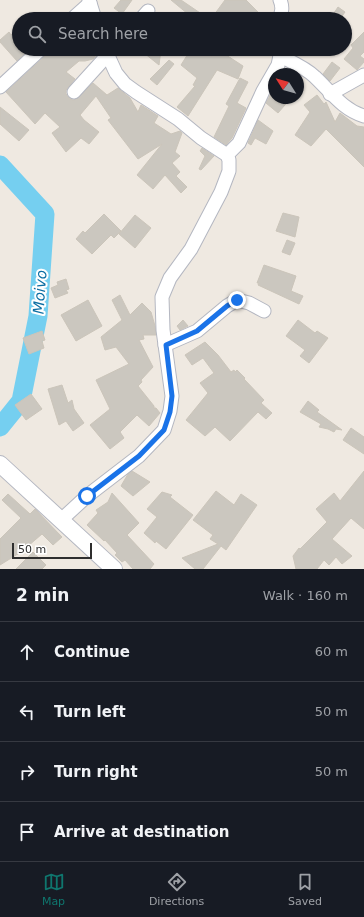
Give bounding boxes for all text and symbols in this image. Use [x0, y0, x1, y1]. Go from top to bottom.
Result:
search box [12, 12, 352, 56]
icon: search [26, 23, 48, 45]
text: Search here [58, 25, 148, 43]
north arrow [268, 68, 304, 104]
water label: Moivo [29, 269, 51, 315]
route end [228, 291, 246, 309]
route start [78, 487, 96, 505]
scale bar [12, 541, 92, 560]
text: 50 m [18, 543, 46, 556]
text: 2 min [16, 585, 69, 605]
text: Walk · 160 m [263, 588, 348, 603]
icon: ahead [16, 641, 38, 663]
text: Continue [54, 643, 130, 661]
text: 60 m [315, 644, 348, 659]
icon: left [16, 701, 38, 723]
text: Turn left [54, 703, 126, 721]
text: 50 m [315, 704, 348, 719]
icon: right [16, 761, 38, 783]
text: Turn right [54, 763, 138, 781]
text: 50 m [315, 764, 348, 779]
icon: arrive [16, 821, 38, 843]
text: Arrive at destination [54, 823, 229, 841]
tab: Map [42, 871, 65, 908]
tab: Directions [149, 871, 204, 908]
tab: Saved [288, 871, 322, 908]

